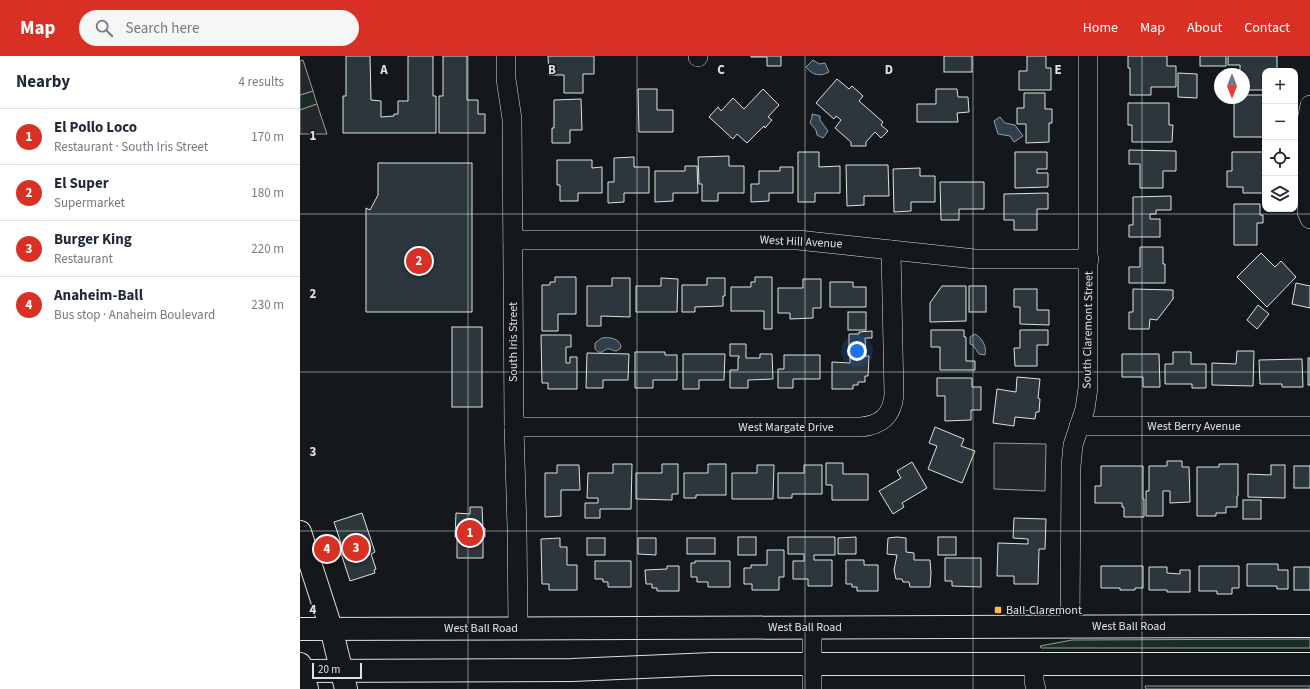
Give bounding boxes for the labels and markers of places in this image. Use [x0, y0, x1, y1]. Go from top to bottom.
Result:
pin: 2 [406, 246, 432, 276]
pin: 1 [457, 518, 483, 548]
pin: 3 [343, 533, 369, 563]
pin: 4 [314, 534, 340, 564]
place label: Ball-Claremont [1006, 602, 1082, 619]
marker: Ball-Claremont [993, 605, 1003, 615]

